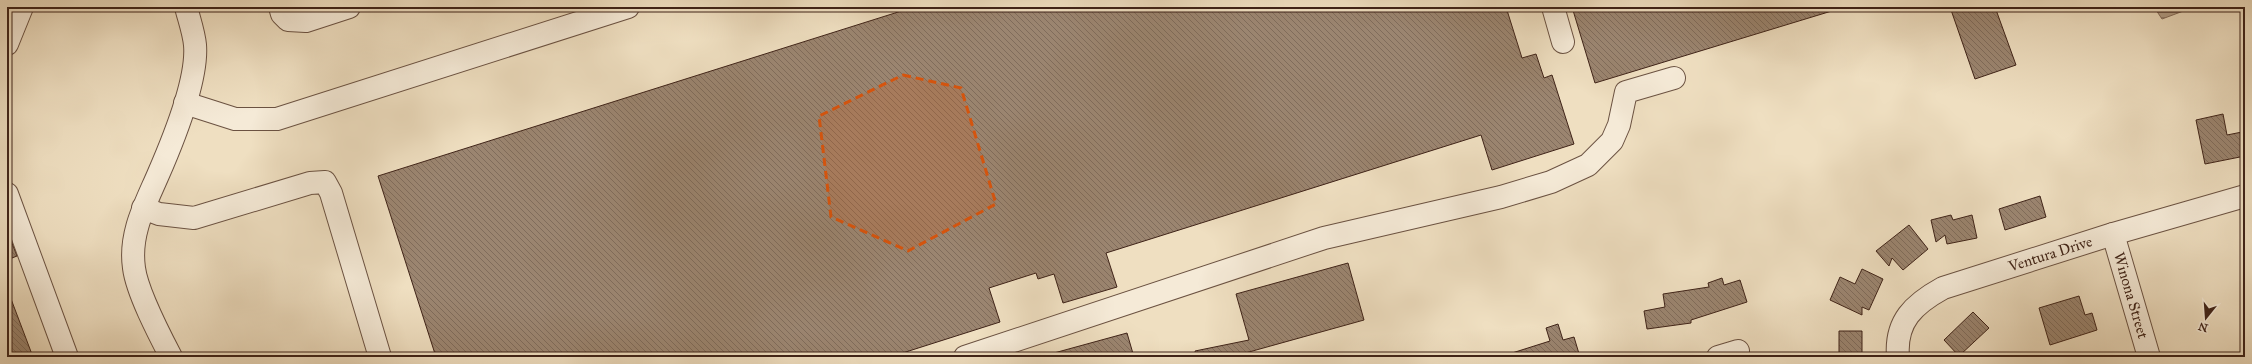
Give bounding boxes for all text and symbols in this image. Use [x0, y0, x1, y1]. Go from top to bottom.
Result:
street label: Ventura Drive [2005, 232, 2094, 276]
street label: Winona Street [2110, 250, 2152, 341]
north arrow [2186, 298, 2226, 338]
text: N [2196, 319, 2210, 335]

